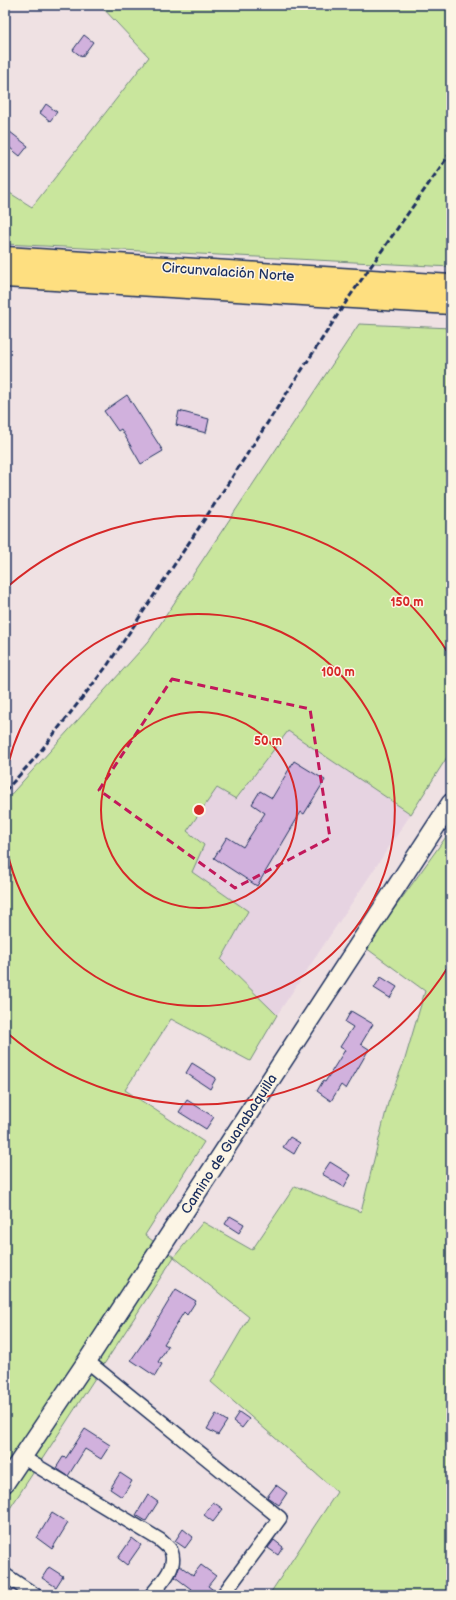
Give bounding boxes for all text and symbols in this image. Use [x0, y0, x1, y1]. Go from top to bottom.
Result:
street label: Circunvalación Norte [161, 259, 295, 285]
text: 150 m [391, 595, 423, 610]
text: 100 m [321, 665, 355, 680]
text: 50 m [254, 734, 282, 749]
centre of rings [192, 803, 206, 817]
street label: Camino de Guanabaquilla [177, 1071, 281, 1217]

